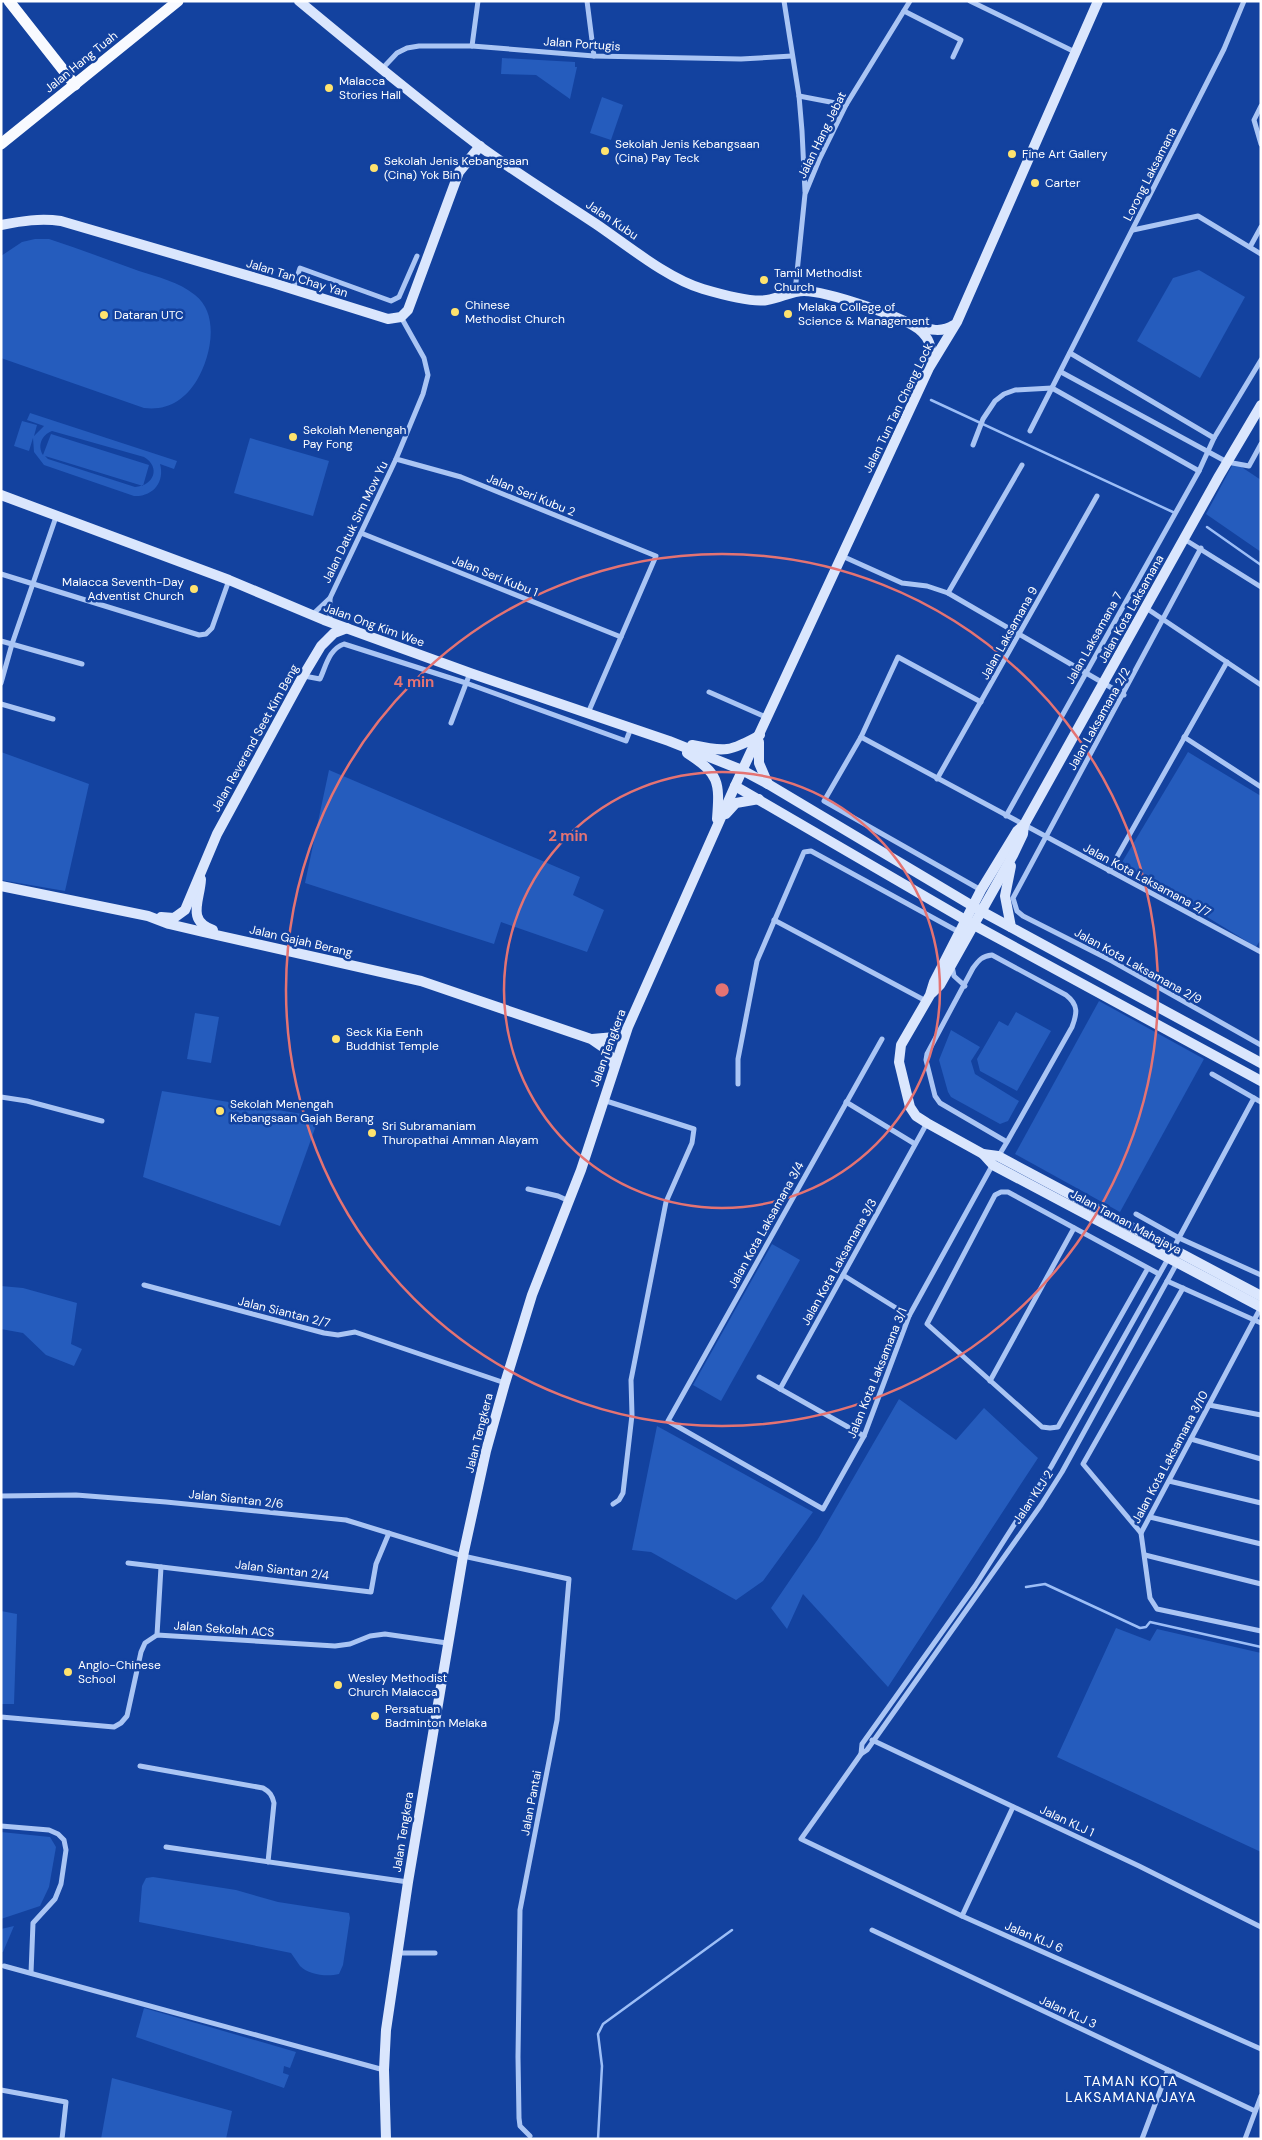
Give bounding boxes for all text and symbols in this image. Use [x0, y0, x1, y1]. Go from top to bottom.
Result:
street label: Jalan Hang Tuah [41, 27, 121, 96]
street label: Jalan Portugis [543, 33, 621, 55]
place label: Malacca Stories Hall [339, 73, 401, 103]
marker: Malacca Stories Hall [323, 82, 335, 94]
street label: Jalan Hang Jebat [794, 89, 850, 181]
street label: Lorong Laksamana [1119, 124, 1181, 224]
place label: Sekolah Jenis Kebangsaan (Cina) Pay Teck [615, 136, 760, 166]
marker: Sekolah Jenis Kebangsaan (Cina) Pay Teck [599, 145, 611, 157]
place label: Fine Art Gallery [1022, 146, 1108, 162]
marker: Fine Art Gallery [1006, 148, 1018, 160]
place label: Sekolah Jenis Kebangsaan (Cina) Yok Bin [384, 153, 529, 183]
marker: Sekolah Jenis Kebangsaan (Cina) Yok Bin [368, 162, 380, 174]
place label: Carter [1045, 175, 1081, 191]
marker: Carter [1029, 177, 1041, 189]
street label: Jalan Kubu [583, 197, 641, 243]
street label: Jalan Tan Chay Yan [244, 255, 350, 301]
place label: Tamil Methodist Church [774, 265, 862, 295]
marker: Tamil Methodist Church [758, 274, 770, 286]
place label: Chinese Methodist Church [465, 297, 565, 327]
place label: Melaka College of Science & Management [798, 299, 930, 329]
marker: Chinese Methodist Church [449, 306, 461, 318]
place label: Dataran UTC [114, 307, 184, 323]
marker: Melaka College of Science & Management [782, 308, 794, 320]
marker: Dataran UTC [98, 309, 110, 321]
street label: Jalan Tun Tan Cheng Lock [860, 340, 936, 476]
place label: Sekolah Menengah Pay Fong [303, 422, 407, 452]
marker: Sekolah Menengah Pay Fong [287, 431, 299, 443]
street label: Jalan Datuk Sim Mow Yu [318, 458, 392, 586]
street label: Jalan Seri Kubu 2 [484, 470, 578, 520]
street label: Jalan Seri Kubu 1 [450, 552, 540, 600]
street label: Jalan Kota Laksamana [1095, 552, 1167, 666]
place label: Malacca Seventh-Day Adventist Church [62, 574, 184, 604]
marker: Malacca Seventh-Day Adventist Church [188, 583, 200, 595]
street label: Jalan Laksamana 9 [977, 584, 1041, 682]
street label: Jalan Laksamana 7 [1062, 589, 1126, 687]
street label: Jalan Ong Kim Wee [321, 599, 427, 651]
street label: Jalan Reverend Seet Kim Beng [208, 661, 302, 815]
street label: Jalan Laksamana 2/2 [1064, 665, 1134, 773]
text: 4 min [394, 672, 434, 692]
text: 2 min [548, 826, 588, 846]
street label: Jalan Kota Laksamana 2/7 [1080, 839, 1214, 921]
street label: Jalan Gajah Berang [248, 921, 355, 961]
street label: Jalan Kota Laksamana 2/9 [1071, 924, 1205, 1008]
centre of rings [713, 981, 731, 999]
street label: Jalan Tengkera [587, 1007, 629, 1089]
place label: Seck Kia Eenh Buddhist Temple [346, 1024, 439, 1054]
marker: Seck Kia Eenh Buddhist Temple [330, 1033, 342, 1045]
place label: Sekolah Menengah Kebangsaan Gajah Berang [230, 1096, 374, 1126]
marker: Sekolah Menengah Kebangsaan Gajah Berang [214, 1105, 226, 1117]
place label: Sri Subramaniam Thuropathai Amman Alayam [382, 1118, 538, 1148]
marker: Sri Subramaniam Thuropathai Amman Alayam [366, 1127, 378, 1139]
street label: Jalan Kota Laksamana 3/4 [724, 1159, 808, 1291]
street label: Jalan Taman Mahajaya [1068, 1186, 1184, 1258]
street label: Jalan Kota Laksamana 3/3 [797, 1196, 881, 1328]
street label: Jalan Siantan 2/7 [236, 1293, 332, 1331]
street label: Jalan Kota Laksamana 3/1 [843, 1305, 911, 1441]
street label: Jalan Kota Laksamana 3/10 [1128, 1388, 1212, 1526]
street label: Jalan Tengkera [461, 1392, 497, 1474]
street label: Jalan KLJ 2 [1009, 1467, 1057, 1527]
street label: Jalan Siantan 2/6 [188, 1486, 284, 1512]
street label: Jalan Siantan 2/4 [234, 1556, 330, 1584]
street label: Jalan Sekolah ACS [173, 1618, 275, 1640]
place label: Anglo-Chinese School [78, 1657, 161, 1687]
marker: Anglo-Chinese School [62, 1666, 74, 1678]
place label: Wesley Methodist Church Malacca [348, 1670, 448, 1700]
marker: Wesley Methodist Church Malacca [332, 1679, 344, 1691]
place label: Persatuan Badminton Melaka [385, 1701, 487, 1731]
marker: Persatuan Badminton Melaka [369, 1710, 381, 1722]
street label: Jalan Pantai [517, 1769, 545, 1837]
street label: Jalan Tengkera [389, 1791, 417, 1873]
street label: Jalan KLJ 1 [1037, 1801, 1097, 1841]
street label: Jalan KLJ 6 [1002, 1918, 1066, 1956]
street label: Jalan KLJ 3 [1037, 1992, 1099, 2032]
district label: TAMAN KOTA LAKSAMANA JAYA [1065, 2072, 1197, 2106]

